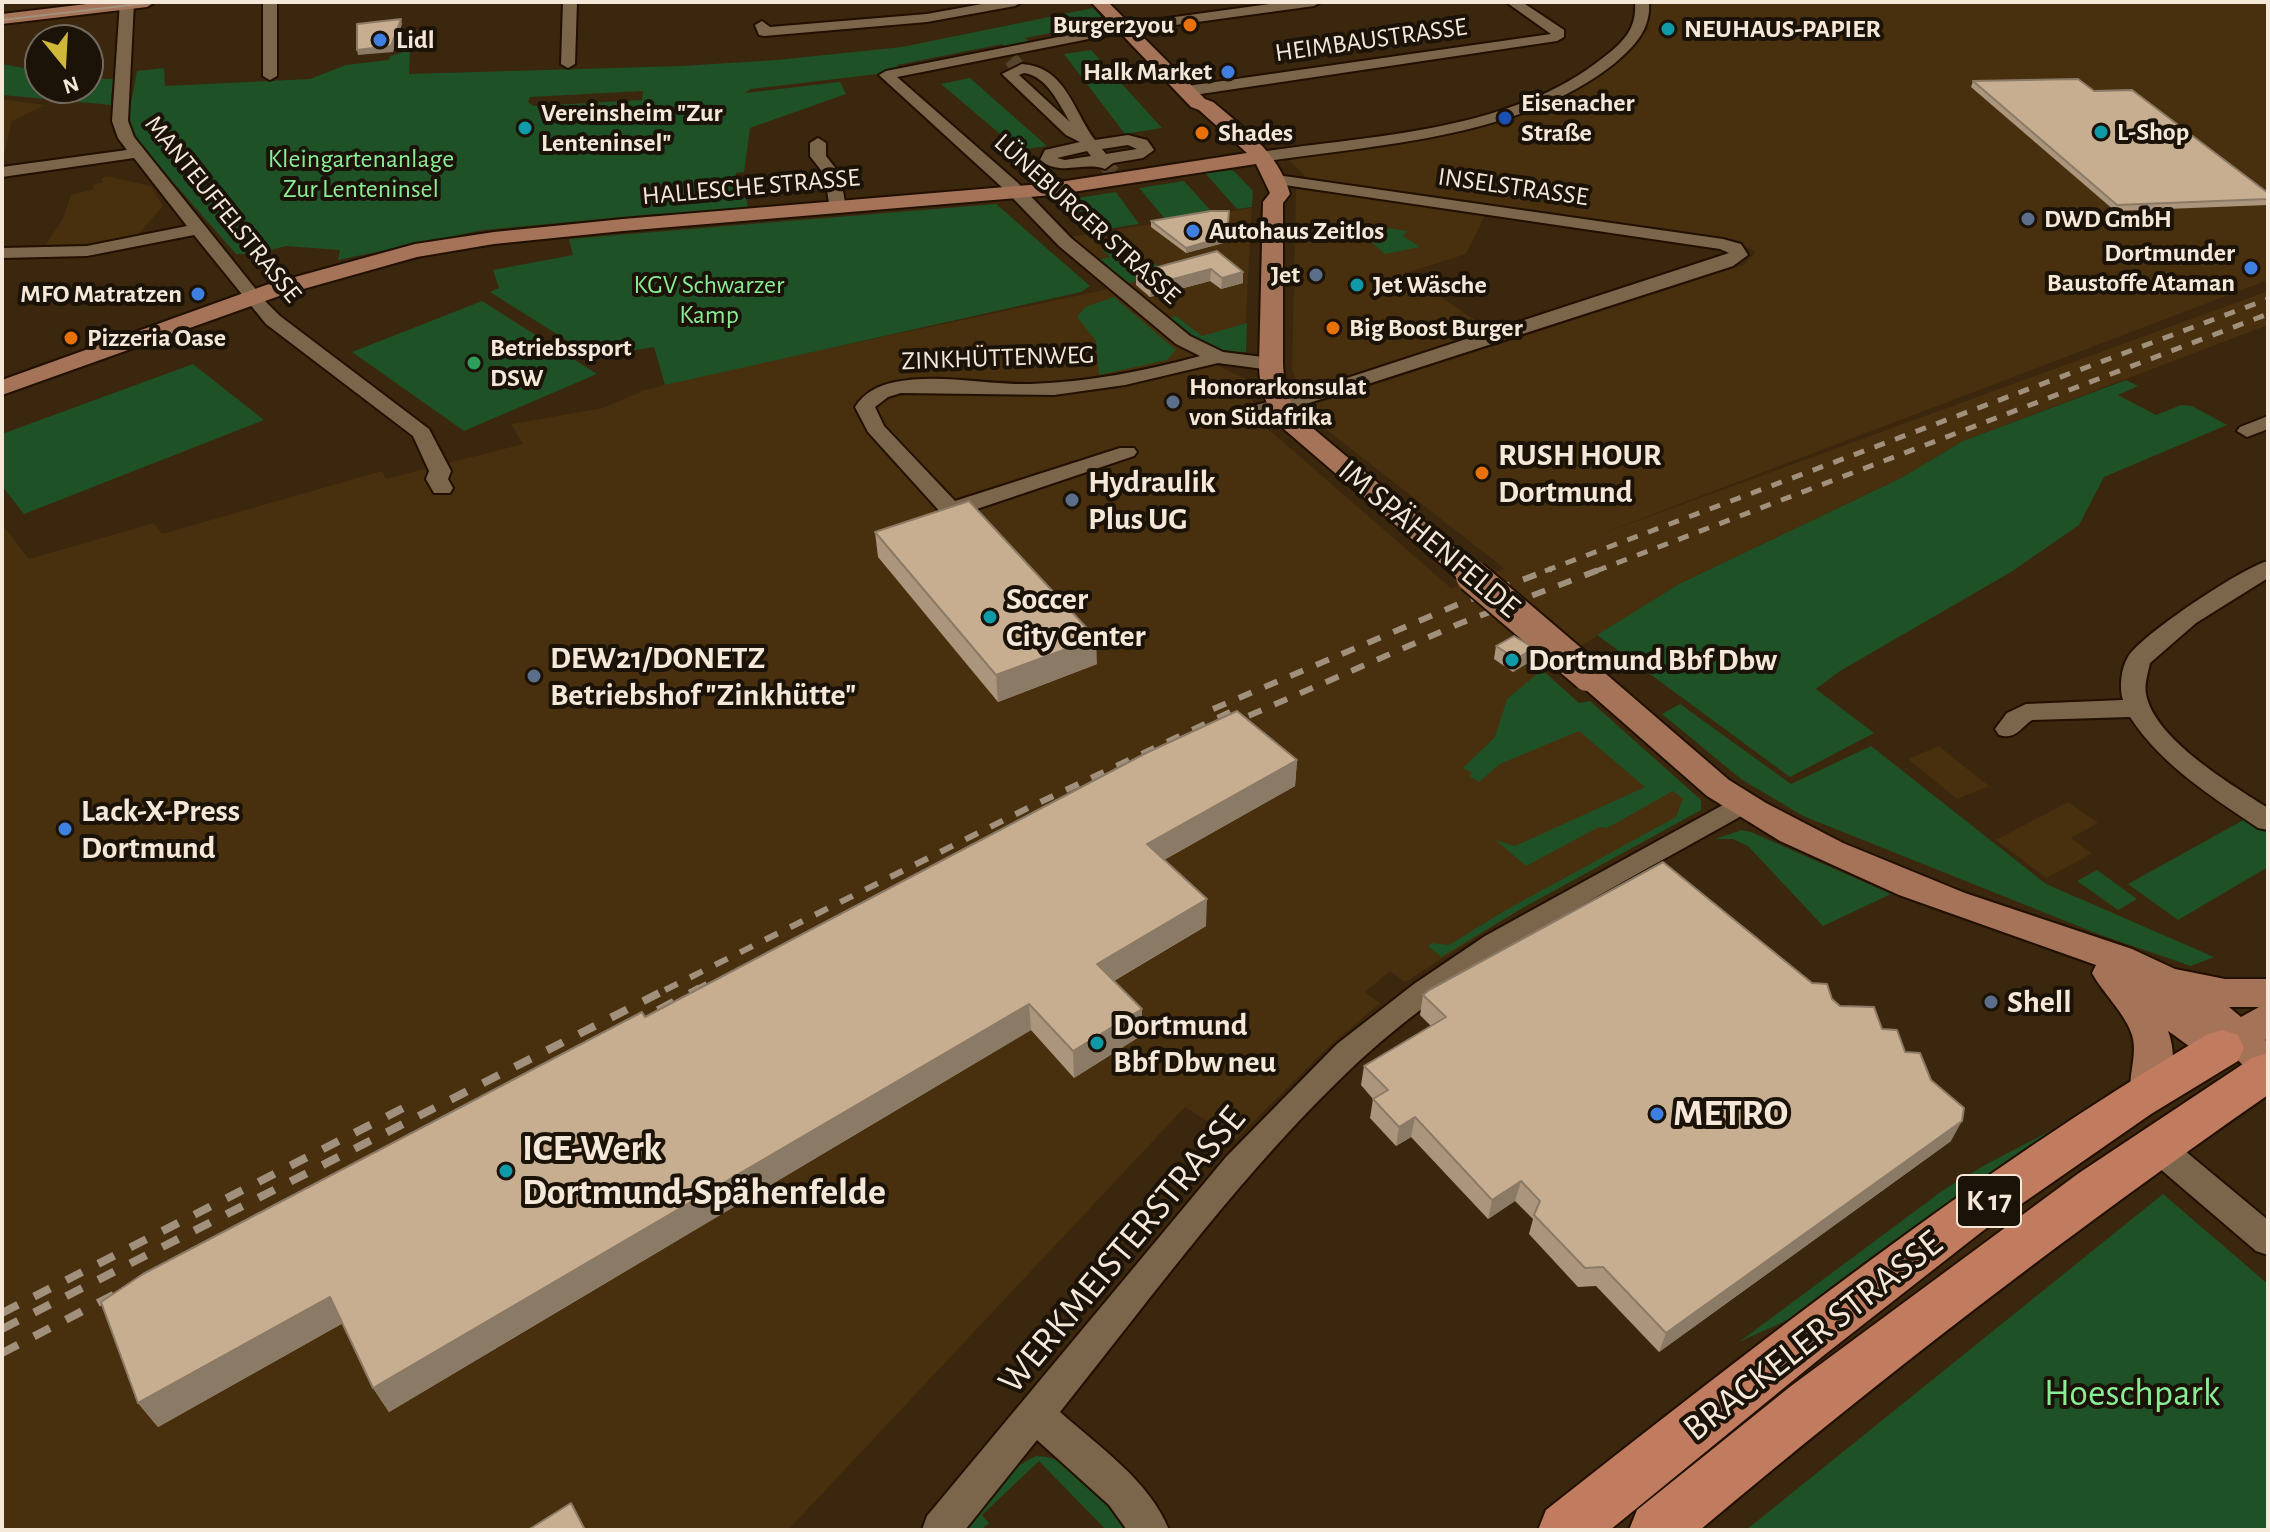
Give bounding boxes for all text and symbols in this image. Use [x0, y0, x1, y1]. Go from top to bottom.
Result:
place label: Burger2you [1052, 9, 1174, 41]
street label: HEIMBAUSTRASSE [1273, 11, 1469, 69]
place label: NEUHAUS-PAPIER [1684, 13, 1881, 45]
marker: Burger2you [1181, 16, 1199, 34]
marker: NEUHAUS-PAPIER [1659, 20, 1677, 38]
north arrow [24, 24, 104, 104]
place label: Lidl [396, 24, 435, 56]
marker: Lidl [371, 31, 389, 49]
place label: Halk Market [1083, 56, 1212, 88]
marker: Halk Market [1219, 63, 1237, 81]
text: N [60, 72, 81, 98]
place label: Eisenacher Straße [1521, 87, 1635, 148]
place label: Vereinsheim "Zur Lenteninsel" [541, 97, 723, 158]
street label: MANTEUFFELSTRASSE [138, 109, 308, 309]
marker: Eisenacher Straße [1496, 109, 1514, 127]
place label: L-Shop [2117, 116, 2189, 148]
place label: Shades [1218, 117, 1293, 149]
marker: Vereinsheim "Zur Lenteninsel" [516, 119, 534, 137]
marker: L-Shop [2092, 123, 2110, 141]
marker: Shades [1193, 124, 1211, 142]
street label: LÜNEBURGER STRASSE [987, 127, 1187, 311]
park label: Kleingartenanlage Zur Lenteninsel [268, 143, 454, 204]
street label: INSELSTRASSE [1436, 161, 1590, 213]
street label: HALLESCHE STRASSE [641, 162, 861, 212]
place label: DWD GmbH [2044, 203, 2172, 235]
marker: DWD GmbH [2019, 210, 2037, 228]
place label: Autohaus Zeitlos [1209, 215, 1384, 247]
marker: Autohaus Zeitlos [1184, 222, 1202, 240]
place label: Dortmunder Baustoffe Ataman [2047, 237, 2235, 298]
place label: Jet [1271, 259, 1300, 291]
marker: Dortmunder Baustoffe Ataman [2242, 259, 2260, 277]
marker: Jet [1307, 266, 1325, 284]
park label: KGV Schwarzer Kamp [634, 269, 784, 330]
place label: Jet Wäsche [1373, 269, 1487, 301]
marker: Jet Wäsche [1348, 276, 1366, 294]
place label: MFO Matratzen [20, 278, 182, 310]
marker: MFO Matratzen [189, 285, 207, 303]
place label: Big Boost Burger [1349, 312, 1523, 344]
marker: Big Boost Burger [1324, 319, 1342, 337]
place label: Pizzeria Oase [87, 322, 226, 354]
marker: Pizzeria Oase [62, 329, 80, 347]
place label: Betriebssport DSW [490, 332, 632, 394]
street label: ZINKHÜTTENWEG [901, 339, 1095, 377]
marker: Betriebssport DSW [465, 354, 483, 372]
place label: Honorarkonsulat von Südafrika [1189, 371, 1366, 432]
marker: Honorarkonsulat von Südafrika [1164, 393, 1182, 411]
place label: RUSH HOUR Dortmund [1498, 436, 1662, 511]
street label: IM SPÄHENFELDE [1330, 452, 1528, 626]
place label: Hydraulik Plus UG [1088, 463, 1216, 538]
marker: RUSH HOUR Dortmund [1473, 464, 1491, 482]
marker: Hydraulik Plus UG [1063, 491, 1081, 509]
place label: Soccer City Center [1006, 580, 1146, 655]
marker: Soccer City Center [981, 608, 999, 626]
place label: DEW21/DONETZ Betriebshof "Zinkhütte" [550, 639, 856, 714]
place label: Dortmund Bbf Dbw [1528, 641, 1777, 679]
marker: Dortmund Bbf Dbw [1503, 651, 1521, 669]
marker: DEW21/DONETZ Betriebshof "Zinkhütte" [525, 667, 543, 685]
place label: Lack-X-Press Dortmund [81, 792, 240, 867]
marker: Lack-X-Press Dortmund [56, 820, 74, 838]
place label: Shell [2007, 983, 2072, 1021]
marker: Shell [1982, 993, 2000, 1011]
place label: Dortmund Bbf Dbw neu [1113, 1006, 1276, 1081]
marker: Dortmund Bbf Dbw neu [1088, 1034, 1106, 1052]
place label: METRO [1673, 1091, 1788, 1137]
street label: WERKMEISTERSTRASSE [988, 1097, 1256, 1403]
marker: METRO [1648, 1105, 1666, 1123]
place label: ICE-Werk Dortmund-Spähenfelde [522, 1126, 886, 1216]
marker: ICE-Werk Dortmund-Spähenfelde [497, 1162, 515, 1180]
road number: K 17 [1957, 1175, 2021, 1227]
street label: BRACKELER STRASSE [1674, 1221, 1952, 1451]
park label: Hoeschpark [2044, 1371, 2220, 1417]

